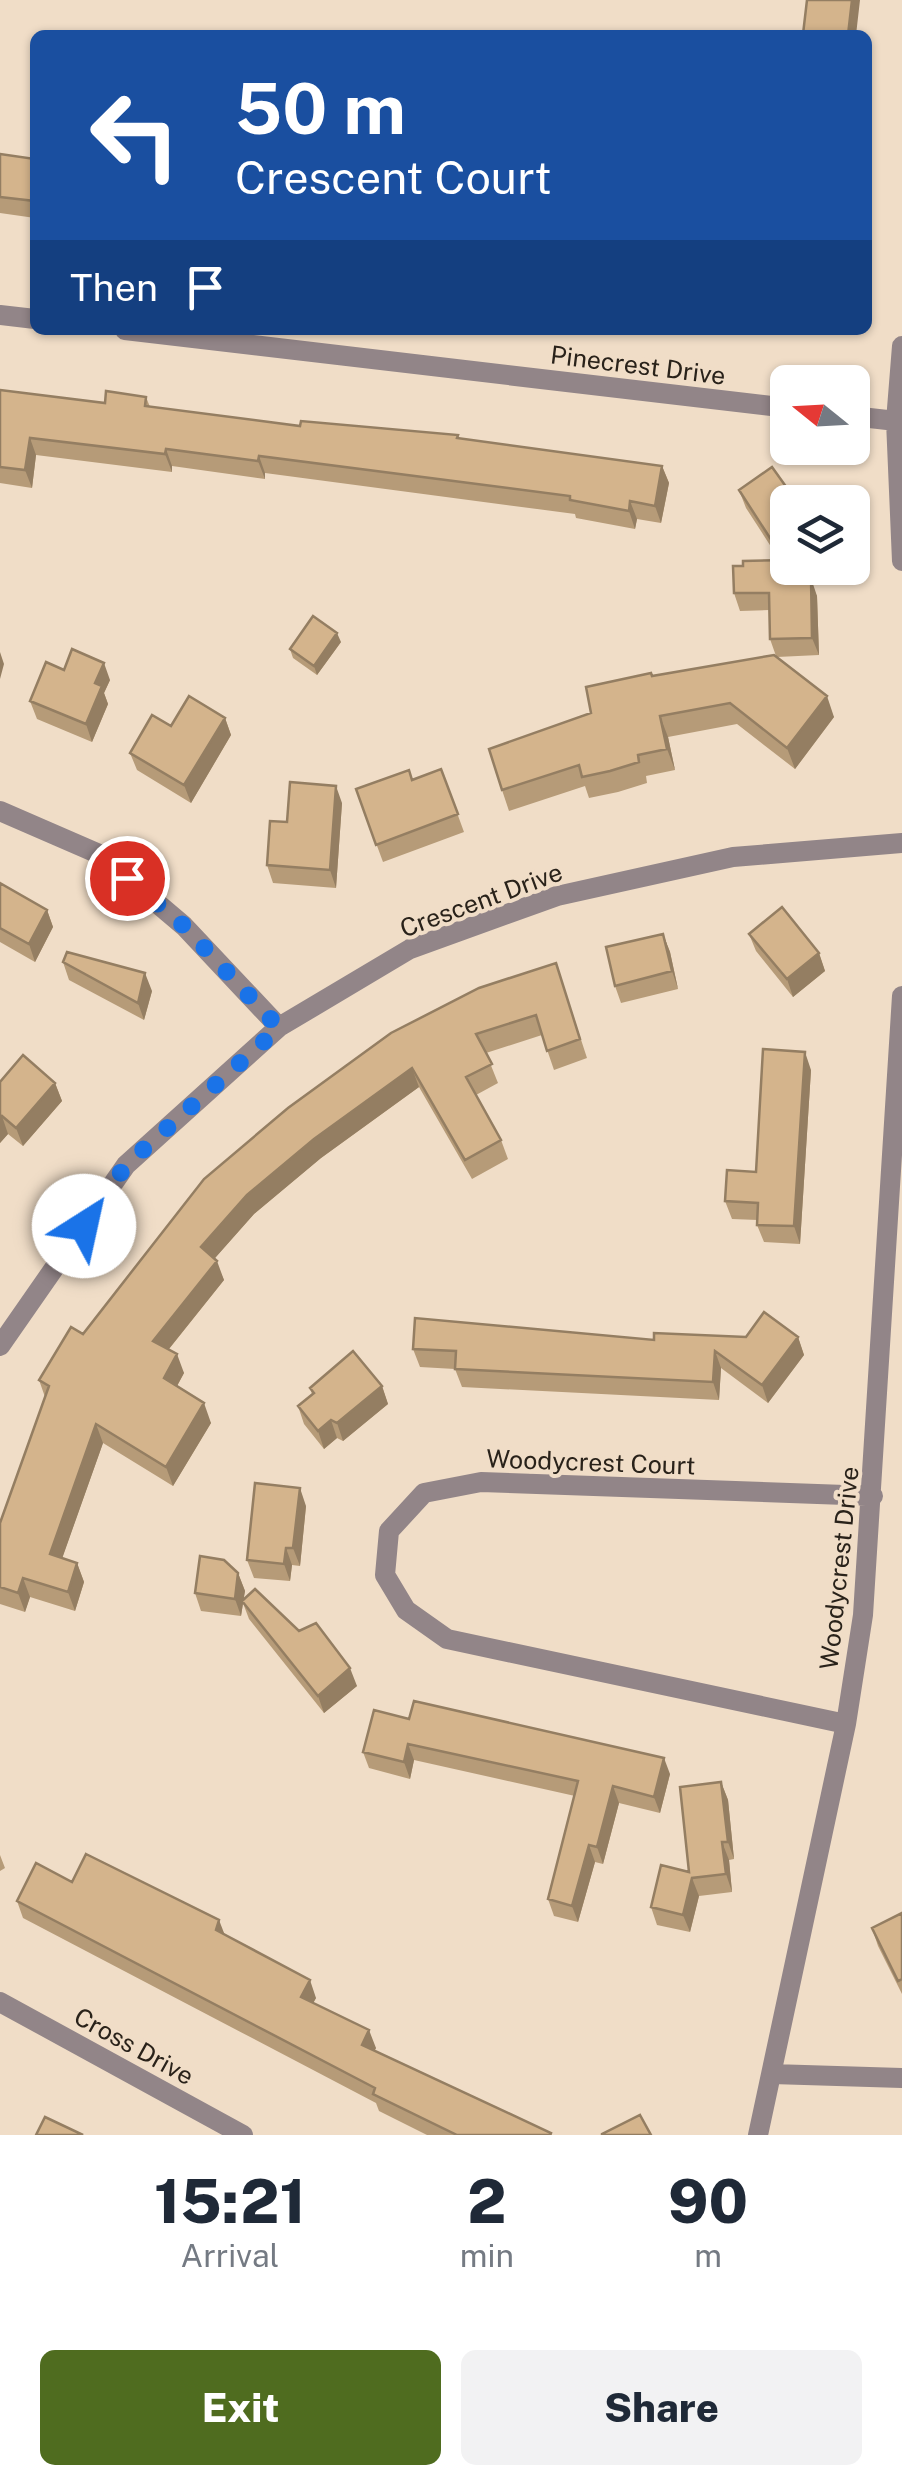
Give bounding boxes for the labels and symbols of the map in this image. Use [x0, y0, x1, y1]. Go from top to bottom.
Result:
street label: Pinecrest Drive [549, 339, 727, 391]
north arrow [770, 365, 870, 465]
pin [85, 836, 170, 921]
street label: Crescent Drive [396, 857, 566, 943]
position arrow [32, 1174, 136, 1278]
street label: Woodycrest Court [486, 1443, 696, 1481]
street label: Woodycrest Drive [813, 1465, 865, 1671]
street label: Cross Drive [69, 2001, 199, 2091]

